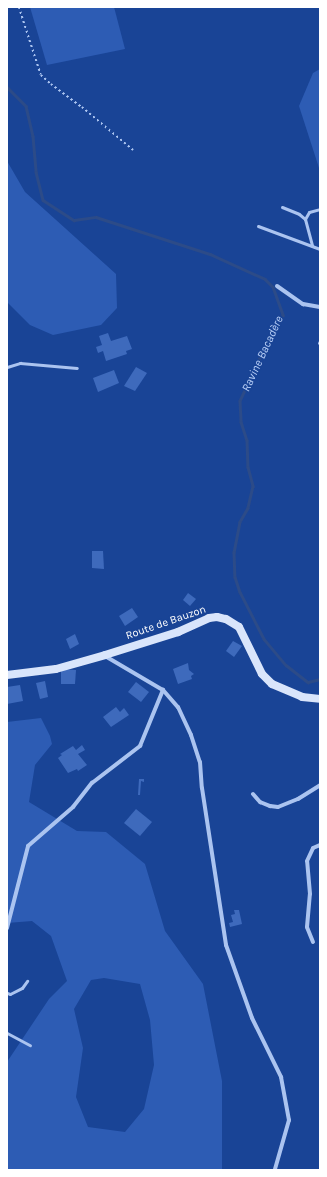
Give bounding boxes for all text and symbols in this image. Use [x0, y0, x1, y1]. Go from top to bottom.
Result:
water label: Ravine Bacadère [239, 314, 287, 394]
street label: Route de Bauzon [124, 603, 208, 643]

